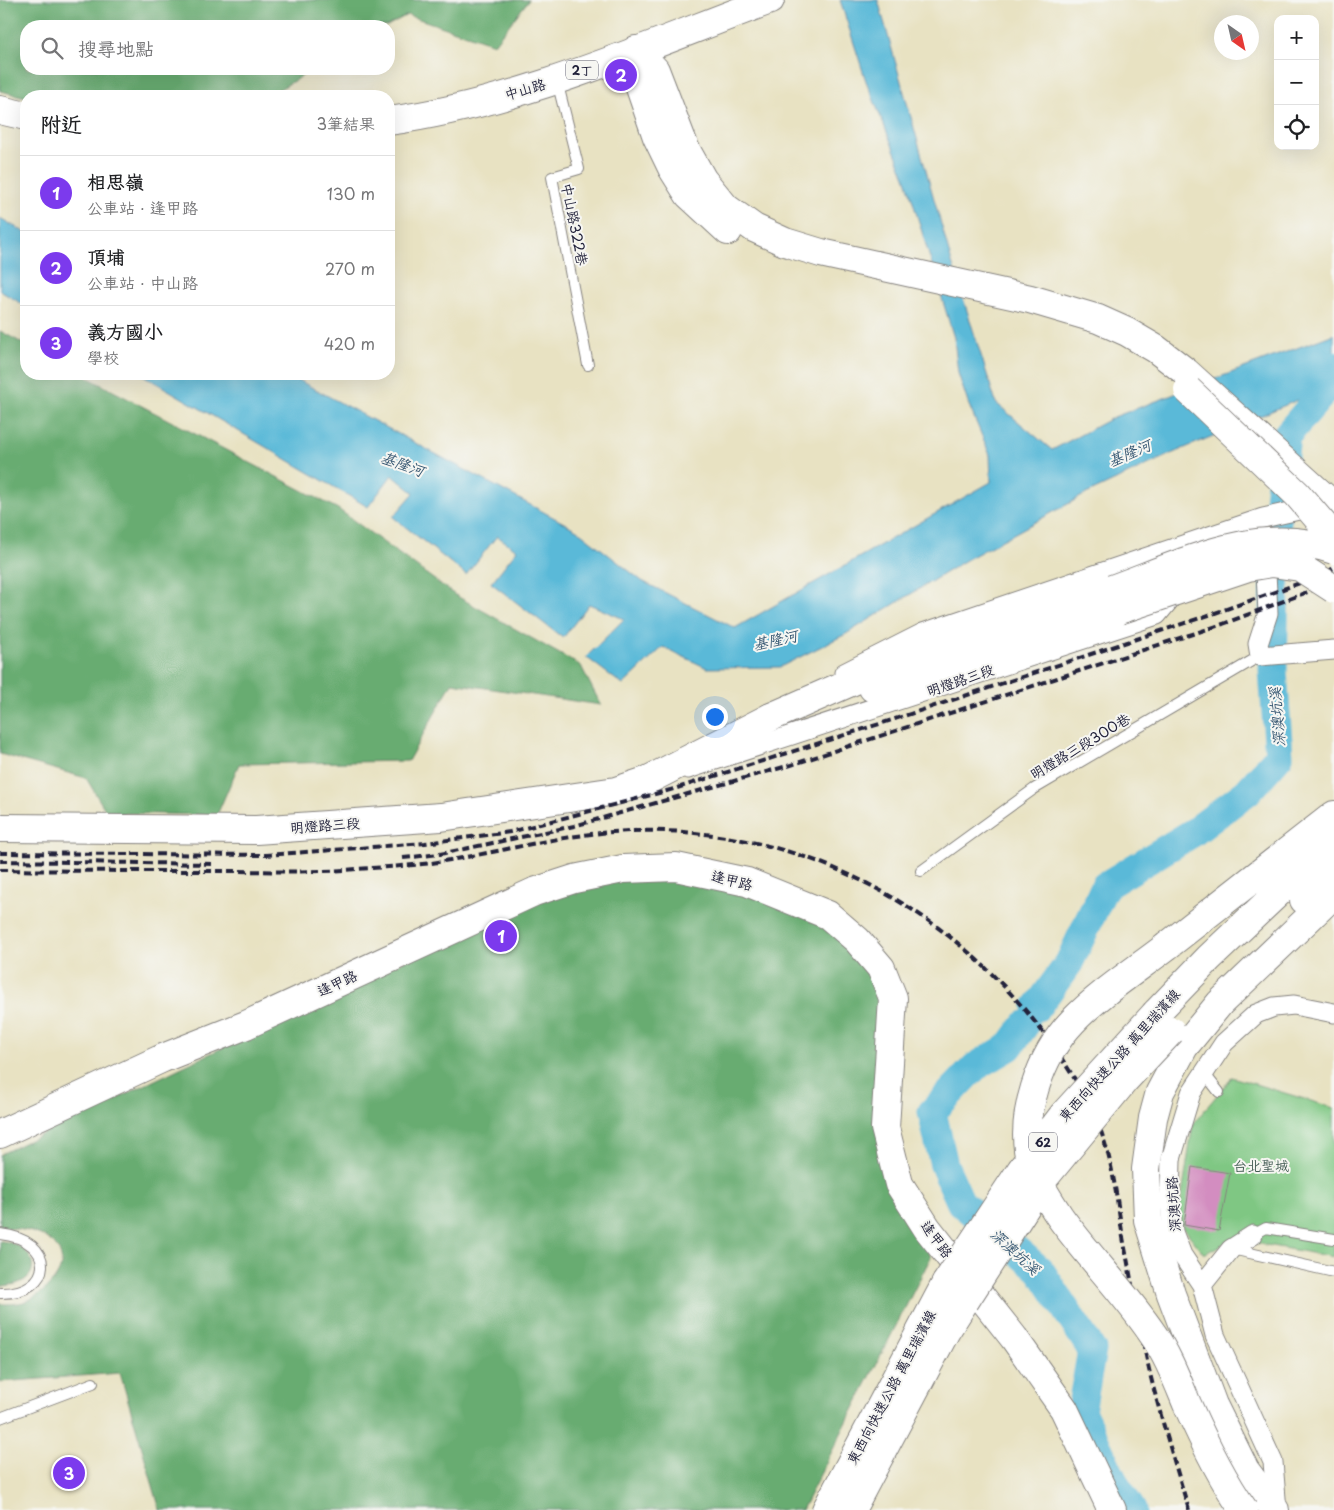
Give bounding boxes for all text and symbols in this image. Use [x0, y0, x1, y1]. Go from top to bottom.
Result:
north arrow [1214, 15, 1259, 60]
map controls [1274, 15, 1319, 150]
button: + [1274, 15, 1319, 60]
search box [20, 20, 395, 75]
icon: search [38, 34, 66, 62]
text: 搜尋地點 [78, 34, 154, 62]
pin: 2 [605, 56, 637, 94]
road number: 2丁 [566, 60, 598, 80]
button: − [1274, 60, 1319, 105]
street label: 中山路 [502, 73, 548, 105]
button: locate [1274, 105, 1319, 150]
text: 附近 [40, 107, 82, 139]
text: 3筆結果 [316, 111, 375, 135]
text: 相思嶺 [87, 167, 144, 195]
text: 1 [52, 181, 60, 205]
text: 130 m [327, 181, 375, 205]
street label: 中山路322巷 [557, 181, 593, 268]
text: 公車站 · 逢甲路 [87, 195, 198, 219]
text: 頂埔 [87, 242, 125, 270]
text: 2 [50, 256, 62, 280]
text: 270 m [325, 256, 375, 280]
text: 公車站 · 中山路 [87, 270, 198, 294]
text: 義方國小 [87, 317, 163, 345]
text: 3 [51, 331, 61, 355]
text: 420 m [324, 331, 375, 355]
text: 學校 [87, 345, 119, 369]
water label: 基隆河 [1104, 431, 1157, 471]
water label: 基隆河 [378, 444, 431, 483]
water label: 基隆河 [751, 622, 802, 655]
street label: 明燈路三段 [923, 659, 997, 701]
water label: 深澳坑溪 [1262, 685, 1290, 748]
your location [702, 704, 728, 730]
street label: 明燈路三段300巷 [1026, 707, 1135, 784]
street label: 明燈路三段 [289, 812, 361, 838]
street label: 逢甲路 [709, 865, 755, 895]
pin: 1 [485, 917, 517, 955]
street label: 逢甲路 [314, 965, 360, 1001]
street label: 東西向快速公路 萬里瑞濱線 [1053, 984, 1185, 1126]
road number: 62 [1029, 1132, 1057, 1152]
park label: 台北聖城 [1233, 1155, 1289, 1176]
street label: 深澳坑路 [1161, 1175, 1185, 1233]
street label: 逢甲路 [916, 1216, 958, 1262]
water label: 深澳坑溪 [986, 1222, 1047, 1280]
street label: 東西向快速公路 萬里瑞濱線 [841, 1306, 941, 1468]
pin: 3 [53, 1454, 85, 1492]

